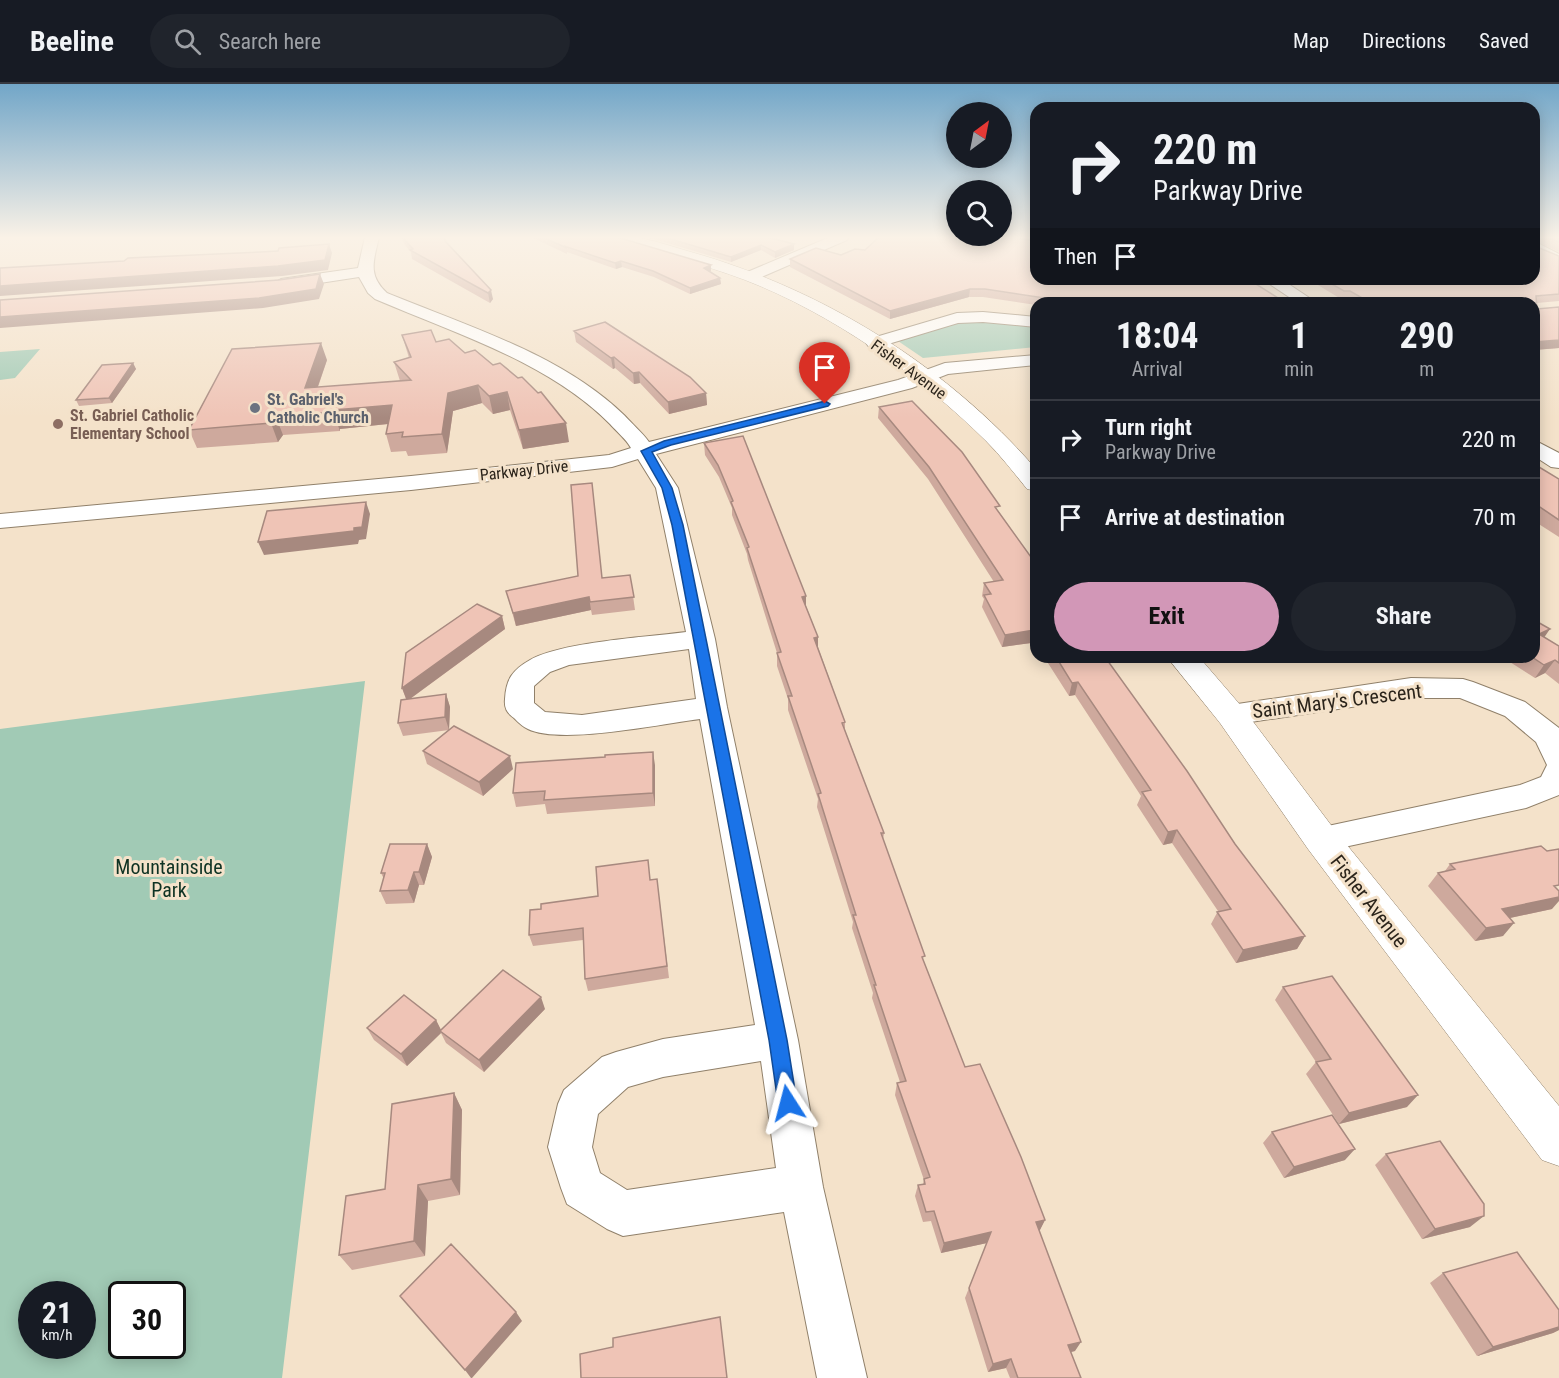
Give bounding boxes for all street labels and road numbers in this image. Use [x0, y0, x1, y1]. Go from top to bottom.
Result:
street label: Fisher Avenue [867, 336, 950, 403]
street label: Parkway Drive [479, 456, 569, 485]
street label: Saint Mary's Crescent [1251, 679, 1423, 723]
street label: Fisher Avenue [1325, 850, 1413, 952]

